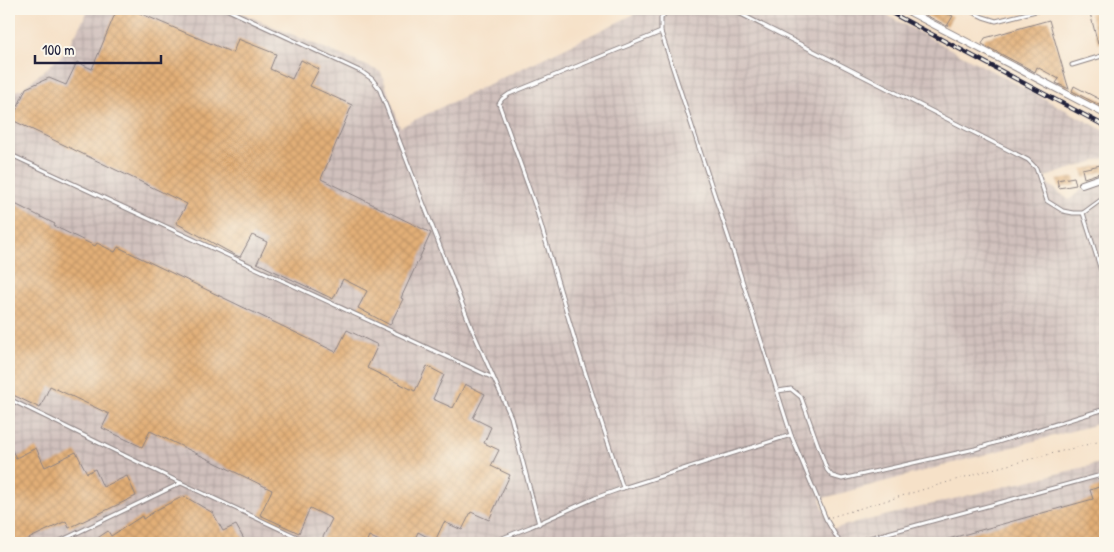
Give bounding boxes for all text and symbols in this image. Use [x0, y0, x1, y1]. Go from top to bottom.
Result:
scale bar [35, 32, 161, 64]
text: 100 m [42, 39, 75, 60]

